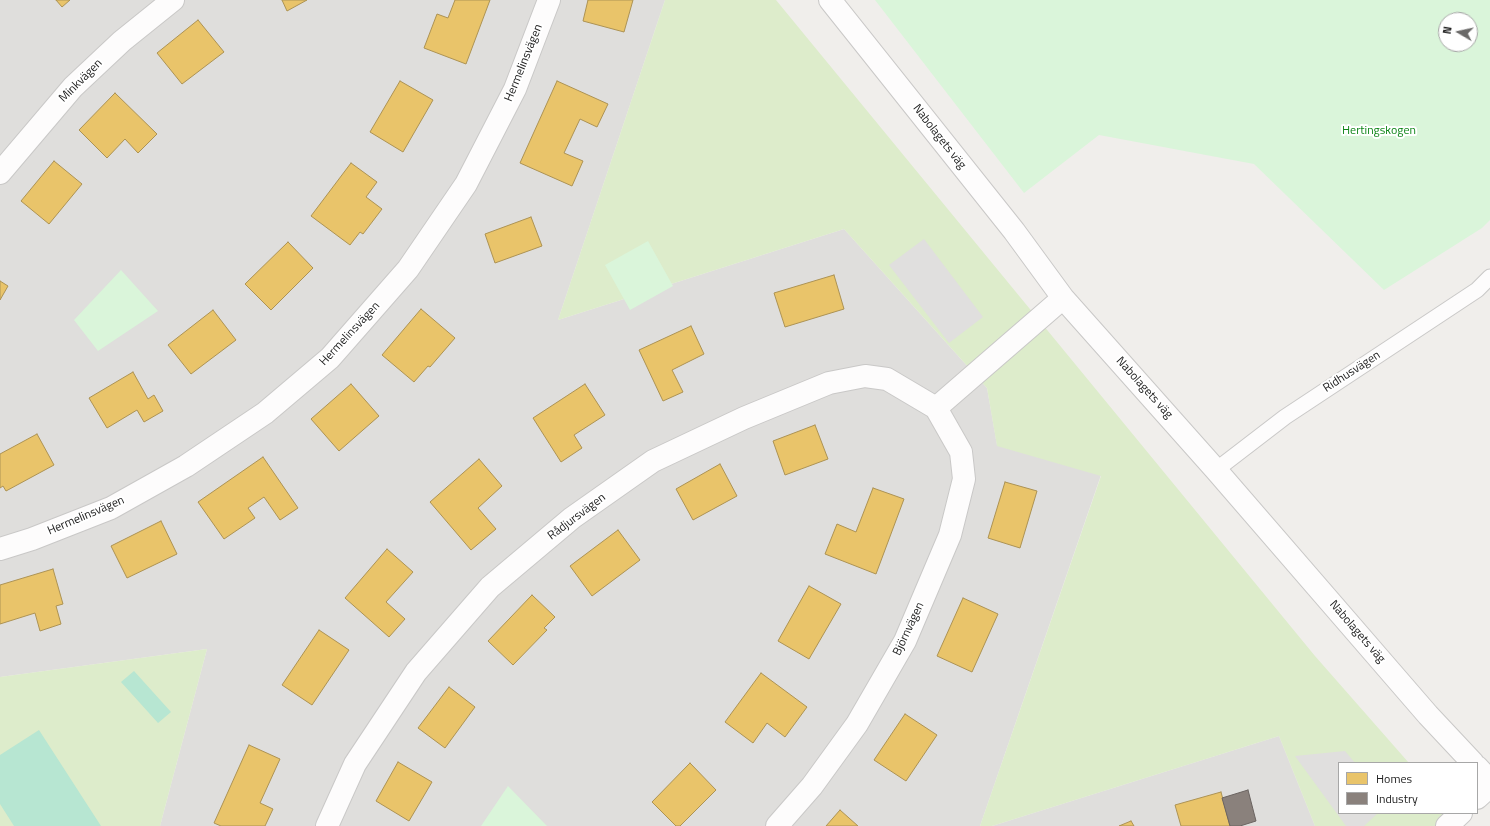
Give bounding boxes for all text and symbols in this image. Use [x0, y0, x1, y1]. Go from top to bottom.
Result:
north arrow [1438, 12, 1478, 52]
street label: Hermelinsvägen [502, 22, 546, 104]
text: N [1439, 25, 1456, 35]
street label: Minkvägen [56, 56, 106, 106]
street label: Nabolagets väg [909, 102, 969, 172]
park label: Hertingskogen [1342, 124, 1416, 138]
street label: Hermelinsvägen [317, 299, 383, 369]
street label: Ridhusvägen [1321, 348, 1383, 396]
street label: Nabolagets väg [1113, 354, 1175, 422]
street label: Rådjursvägen [545, 491, 609, 543]
street label: Hermelinsvägen [45, 493, 127, 539]
street label: Nabolagets väg [1326, 598, 1388, 666]
street label: Björnvägen [890, 600, 928, 658]
legend [1338, 762, 1478, 814]
text: Homes [1376, 769, 1412, 788]
text: Industry [1376, 789, 1418, 808]

